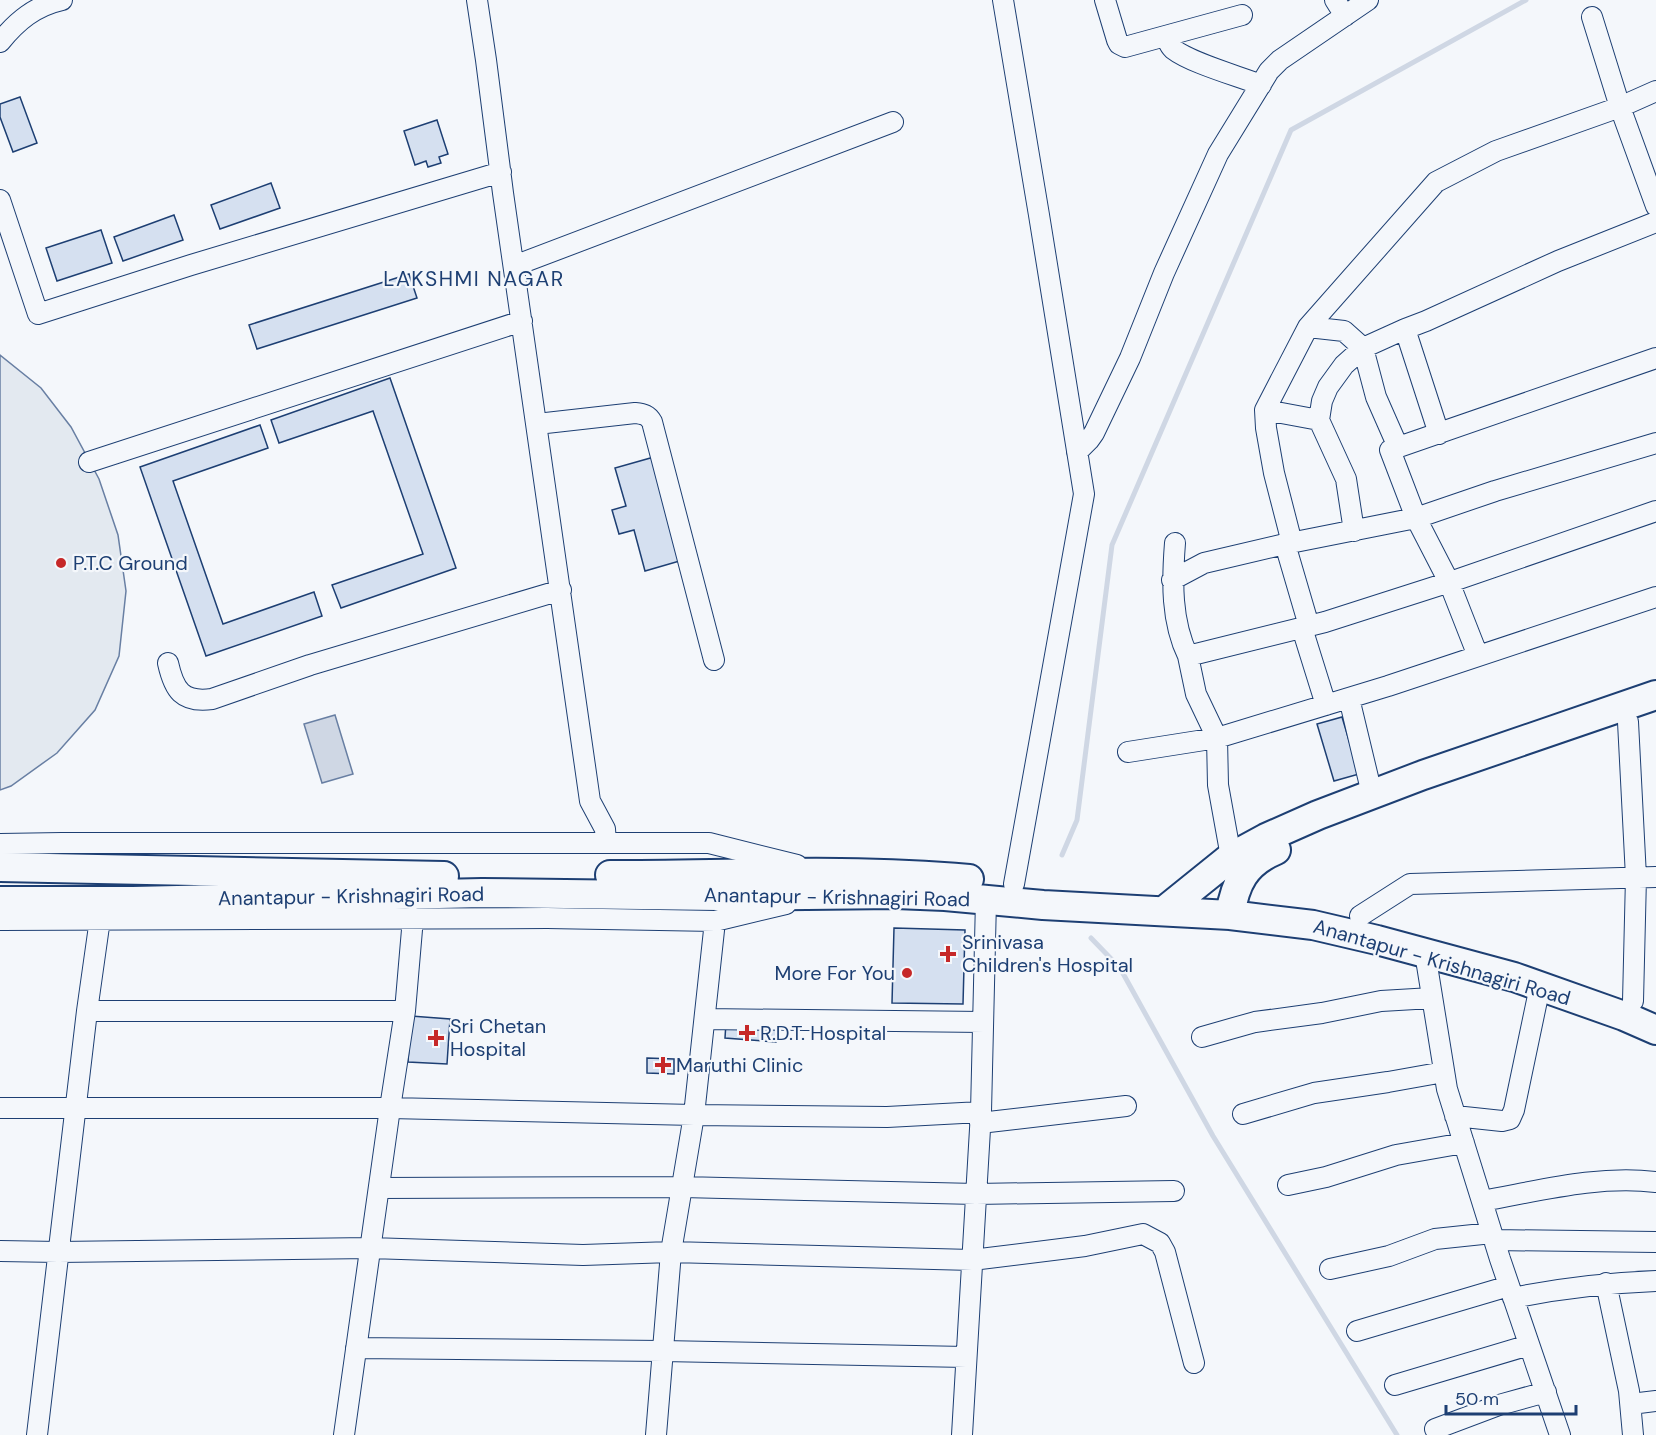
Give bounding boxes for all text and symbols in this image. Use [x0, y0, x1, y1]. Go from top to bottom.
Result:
district label: LAKSHMI NAGAR [383, 265, 565, 293]
place label: P.T.C Ground [73, 550, 188, 576]
marker: P.T.C Ground [54, 556, 68, 570]
street label: Anantapur - Krishnagiri Road [218, 881, 484, 911]
street label: Anantapur - Krishnagiri Road [704, 882, 970, 912]
street label: Anantapur - Krishnagiri Road [1310, 913, 1574, 1011]
place label: Srinivasa Children's Hospital [962, 929, 1133, 978]
marker: Srinivasa Children's Hospital [939, 945, 957, 963]
place label: More For You [775, 960, 895, 986]
marker: More For You [900, 966, 914, 980]
place label: Sri Chetan Hospital [450, 1013, 546, 1062]
place label: R.D.T. Hospital [760, 1020, 886, 1046]
marker: R.D.T. Hospital [738, 1024, 756, 1042]
marker: Sri Chetan Hospital [427, 1029, 445, 1047]
place label: Maruthi Clinic [676, 1052, 803, 1078]
marker: Maruthi Clinic [654, 1056, 672, 1074]
scale bar [1446, 1378, 1576, 1416]
text: 50 m [1455, 1387, 1499, 1411]

